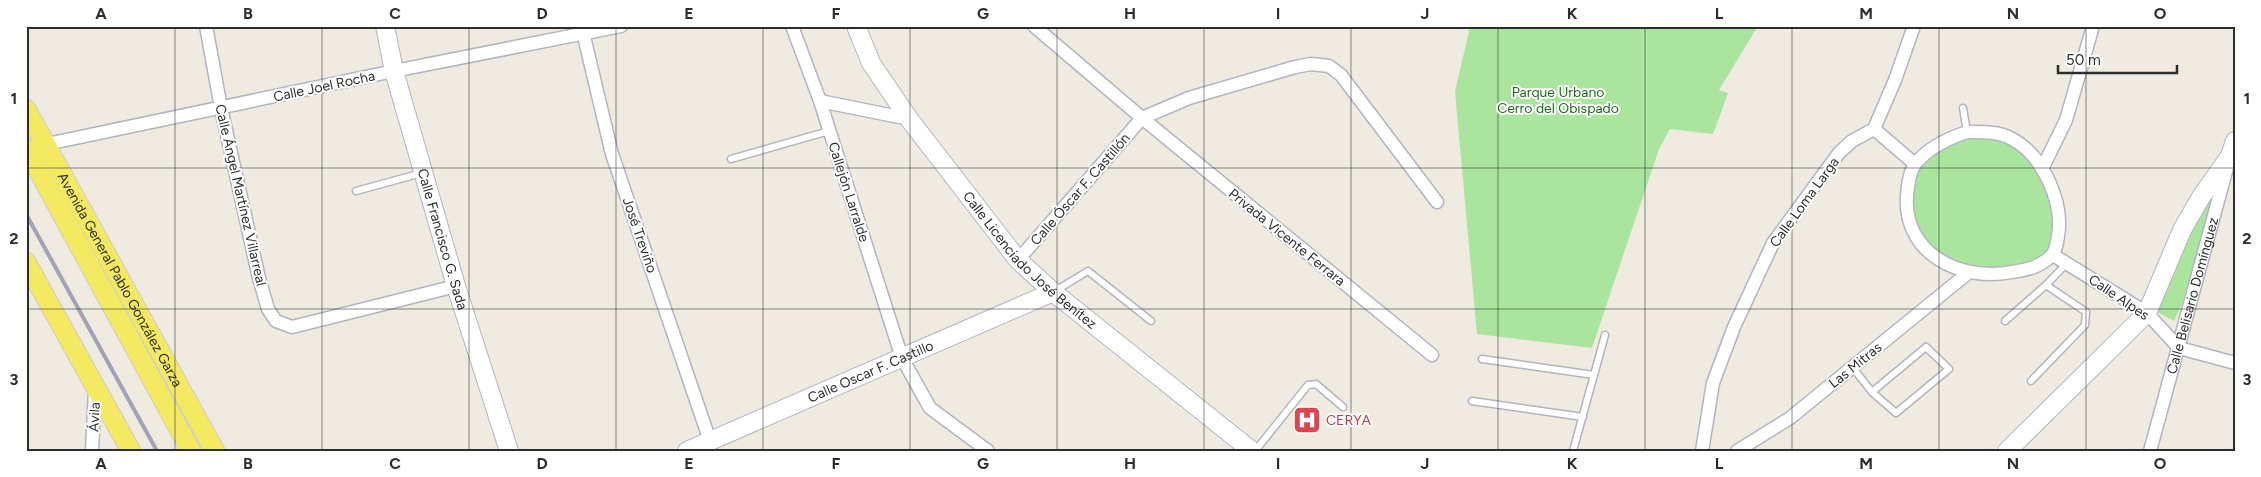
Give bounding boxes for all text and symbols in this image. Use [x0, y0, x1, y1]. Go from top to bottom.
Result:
text: A [95, 4, 107, 23]
text: B [243, 4, 253, 23]
text: C [389, 4, 401, 23]
text: D [536, 4, 548, 23]
text: E [684, 4, 694, 23]
text: F [832, 4, 841, 23]
text: G [977, 4, 989, 23]
text: H [1124, 4, 1136, 23]
text: I [1276, 4, 1280, 23]
text: J [1421, 4, 1429, 23]
text: K [1567, 4, 1578, 23]
text: L [1715, 4, 1724, 23]
text: M [1859, 4, 1873, 23]
text: N [2007, 4, 2019, 23]
text: O [2154, 4, 2167, 23]
scale bar [2058, 42, 2177, 74]
text: 50 m [2066, 51, 2101, 69]
street label: Calle Joel Rocha [272, 67, 376, 106]
park label: Parque Urbano Cerro del Obispado [1497, 84, 1619, 117]
text: 1 [11, 89, 17, 108]
text: 1 [2244, 89, 2250, 108]
street label: Calle Ángel Martínez Villarreal [211, 103, 270, 288]
street label: Calle Óscar F. Castillón [1027, 130, 1134, 249]
street label: Callejón Larralde [824, 140, 873, 245]
street label: Calle Loma Larga [1766, 154, 1843, 251]
street label: Calle Francisco G. Sada [414, 167, 471, 312]
street label: Avenida General Pablo González Garza [54, 170, 186, 390]
street label: Privada Vicente Ferrara [1225, 185, 1348, 290]
street label: Calle Licenciado José Benítez [959, 188, 1100, 333]
street label: José Treviño [619, 195, 660, 275]
street label: Calle Belisario Domínguez [2163, 215, 2222, 376]
text: 2 [9, 229, 19, 248]
text: 2 [2242, 229, 2252, 248]
street label: Calle Alpes [2085, 271, 2152, 324]
street label: Calle Oscar F. Castillo [805, 337, 936, 407]
street label: Las Mitras [1825, 339, 1885, 392]
text: 3 [10, 370, 19, 389]
text: 3 [2243, 370, 2252, 389]
street label: Ávila [85, 402, 104, 432]
hospital icon: CERYA [1292, 405, 1322, 435]
place label: CERYA [1326, 412, 1372, 429]
text: A [95, 454, 107, 473]
text: B [243, 454, 253, 473]
text: C [389, 454, 401, 473]
text: D [536, 454, 548, 473]
text: E [684, 454, 694, 473]
text: F [832, 454, 841, 473]
text: G [977, 454, 989, 473]
text: H [1124, 454, 1136, 473]
text: I [1276, 454, 1280, 473]
text: J [1421, 454, 1429, 473]
text: K [1567, 454, 1578, 473]
text: L [1715, 454, 1724, 473]
text: M [1859, 454, 1873, 473]
text: N [2007, 454, 2019, 473]
text: O [2154, 454, 2167, 473]

